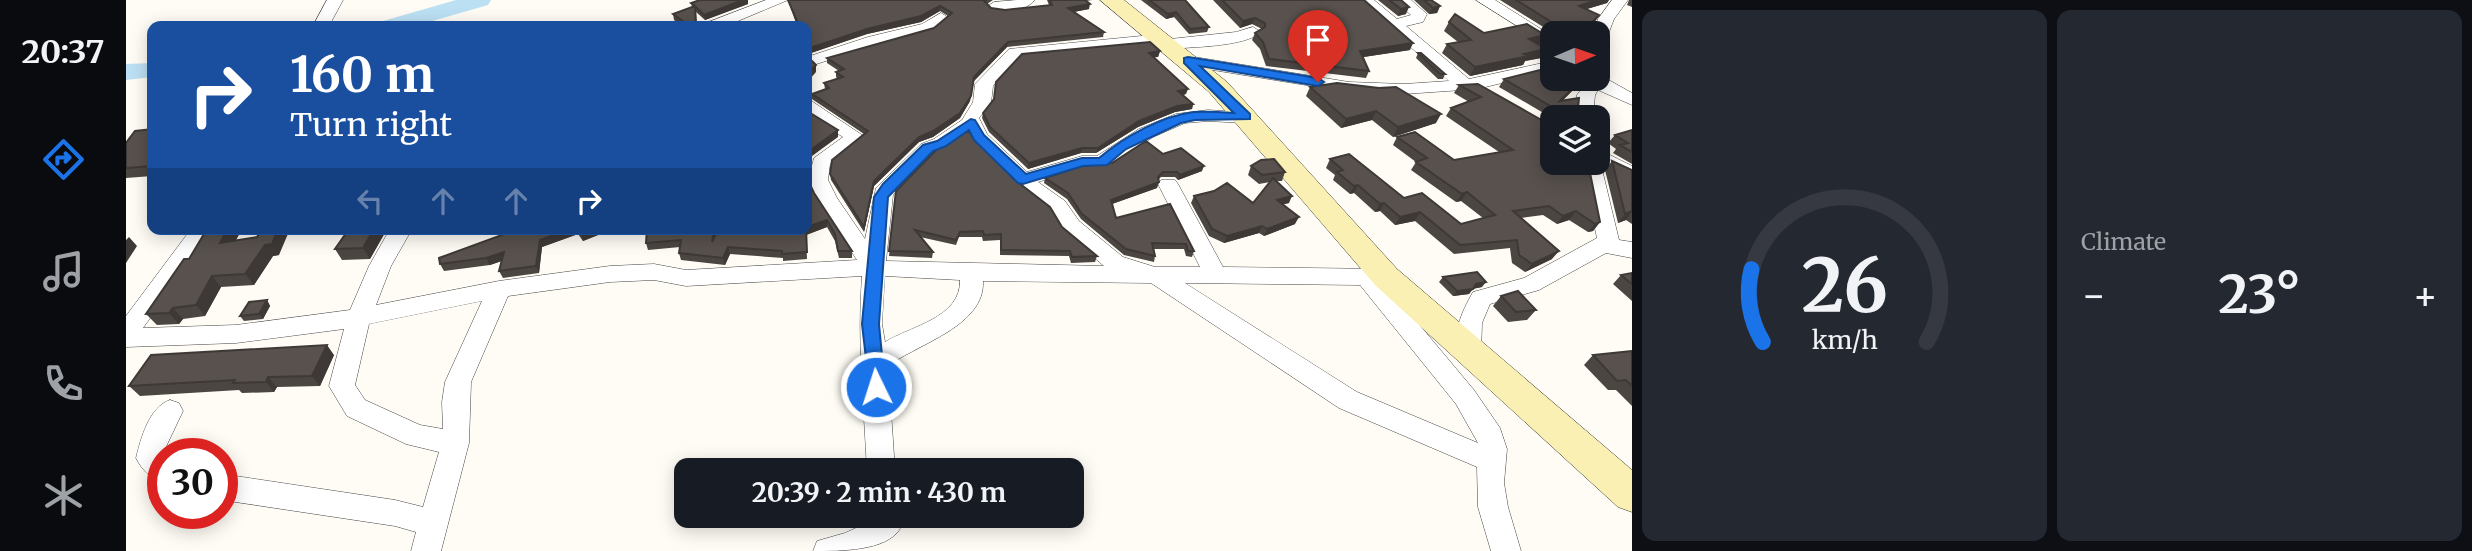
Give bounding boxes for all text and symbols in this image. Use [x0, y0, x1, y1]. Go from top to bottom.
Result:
pin [1288, 10, 1348, 82]
icon: arrive [1299, 21, 1337, 59]
north arrow [1540, 21, 1610, 91]
map controls [1540, 21, 1610, 175]
text: 20:37 [22, 32, 104, 72]
text: 160 m [290, 44, 434, 105]
icon: right [175, 49, 266, 140]
text: Turn right [290, 105, 452, 145]
button: layers [1540, 105, 1610, 175]
icon: directions [39, 135, 88, 184]
icon: left [351, 182, 389, 220]
icon: ahead [424, 182, 462, 220]
icon: ahead [497, 182, 535, 220]
icon: right [570, 182, 608, 220]
text: Climate [2081, 227, 2166, 256]
text: 26 [1801, 240, 1888, 332]
icon: music [39, 247, 88, 296]
text: 23° [2218, 262, 2301, 327]
text: − [2081, 272, 2106, 319]
text: + [2413, 272, 2438, 319]
text: km/h [1811, 323, 1878, 355]
position arrow [839, 350, 913, 424]
icon: phone [39, 359, 88, 408]
speed limit sign: 30 [147, 438, 238, 529]
icon: climate [39, 471, 88, 520]
text: 20:39 · 2 min · 430 m [752, 476, 1006, 509]

